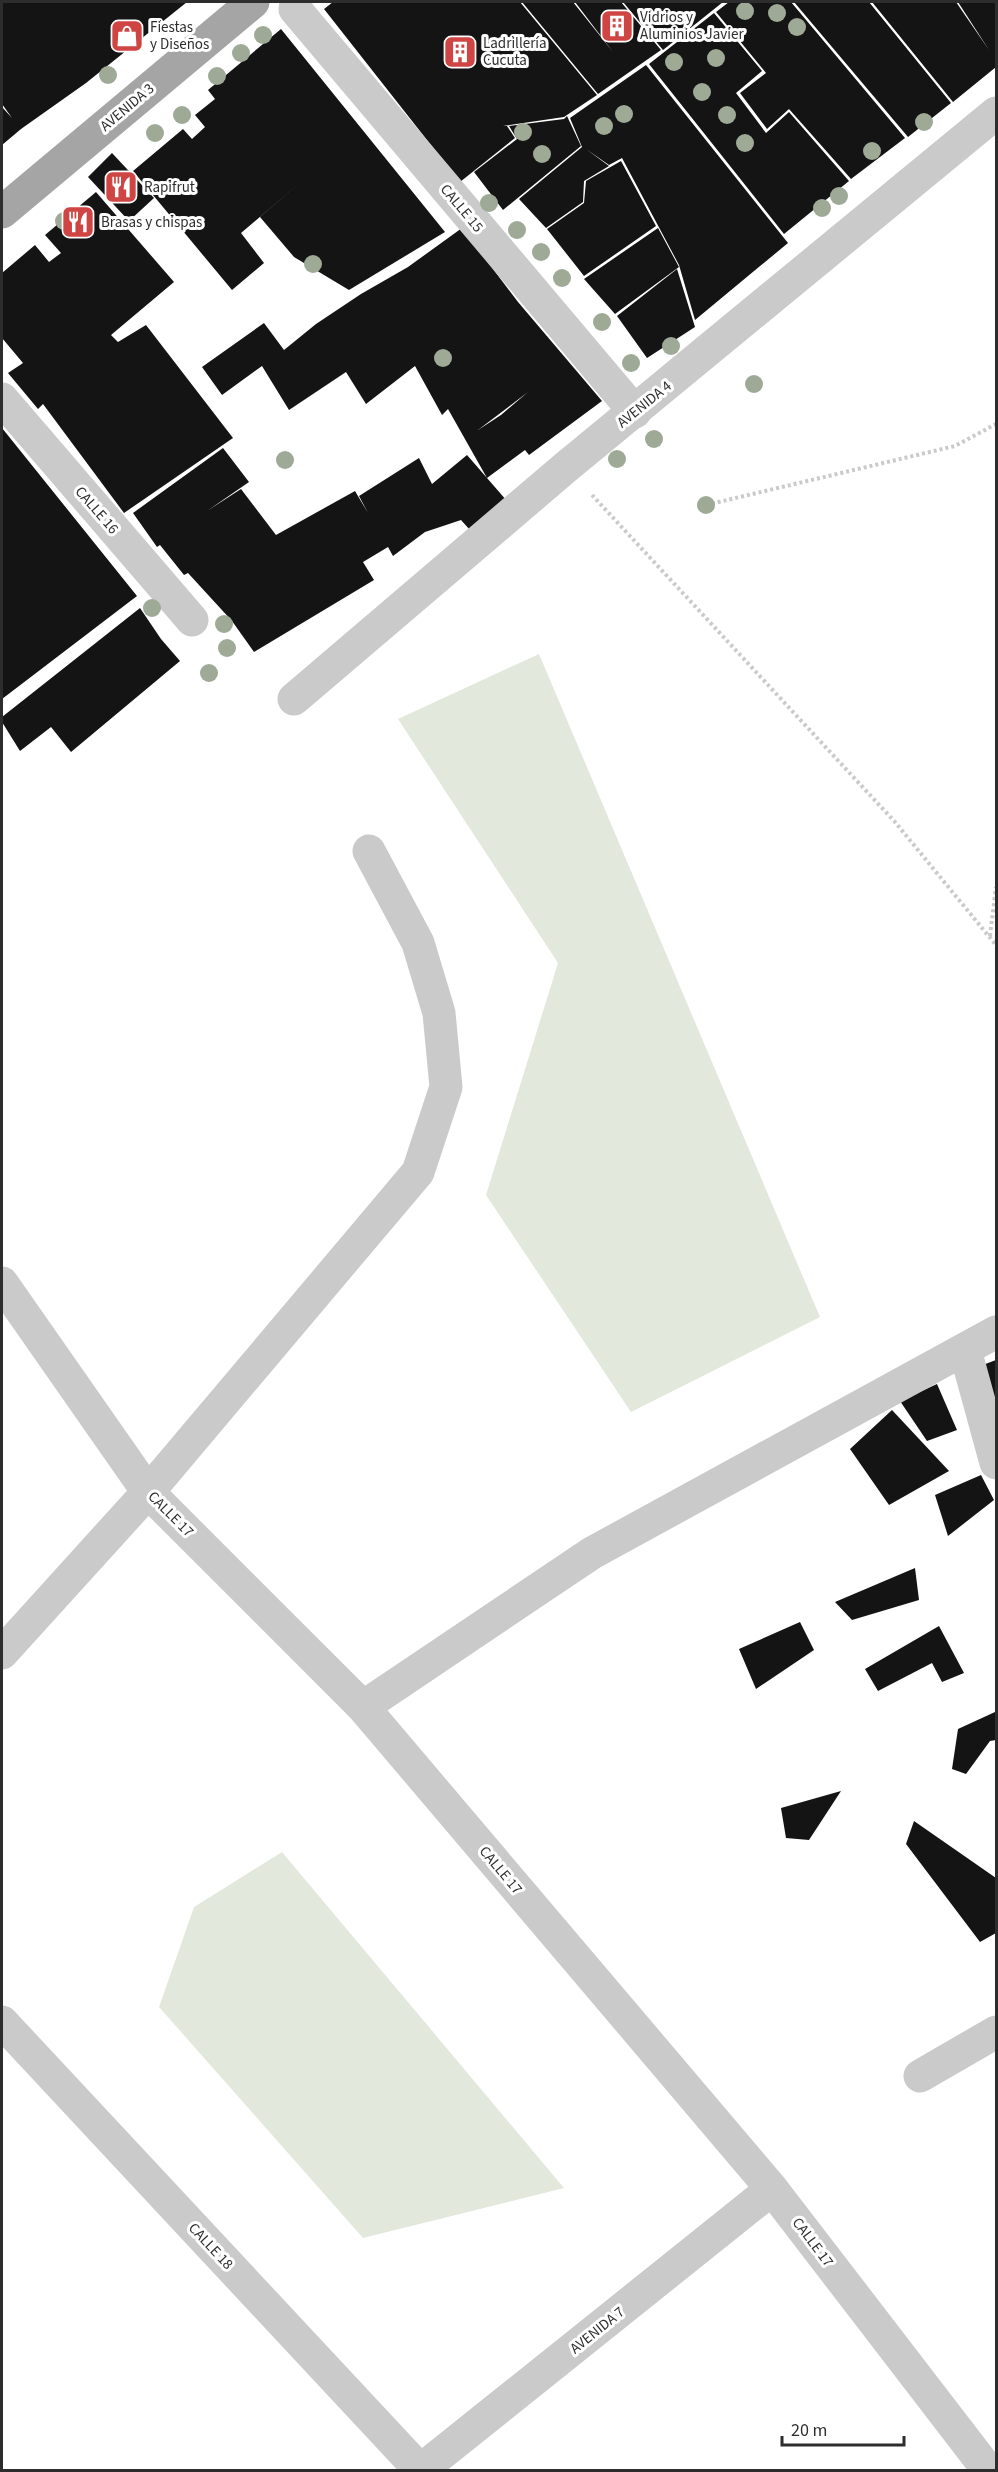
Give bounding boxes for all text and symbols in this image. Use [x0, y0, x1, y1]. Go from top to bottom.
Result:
place label: Vidrios y Aluminios Javier [640, 7, 744, 45]
building icon: Vidrios y Aluminios Javier [599, 8, 635, 44]
place label: Fiestas y Diseños [150, 17, 209, 55]
shop icon: Fiestas y Diseños [109, 18, 145, 54]
place label: Ladrillería Cucuta [483, 33, 547, 71]
building icon: Ladrillería Cucuta [442, 34, 478, 70]
street label: AVENIDA 3 [96, 78, 159, 136]
restaurant icon: Rapifrut [103, 169, 139, 205]
place label: Rapifrut [144, 177, 195, 198]
street label: CALLE 15 [435, 180, 488, 237]
restaurant icon: Brasas y chispas [60, 204, 96, 240]
place label: Brasas y chispas [101, 212, 202, 233]
street label: AVENIDA 4 [612, 375, 677, 433]
street label: CALLE 16 [70, 482, 123, 539]
street label: CALLE 17 [143, 1487, 198, 1542]
street label: CALLE 17 [474, 1842, 527, 1899]
street label: CALLE 17 [787, 2213, 838, 2271]
street label: CALLE 18 [183, 2218, 238, 2274]
street label: AVENIDA 7 [565, 2302, 629, 2359]
scale bar [782, 2409, 904, 2447]
text: 20 m [791, 2418, 827, 2443]

